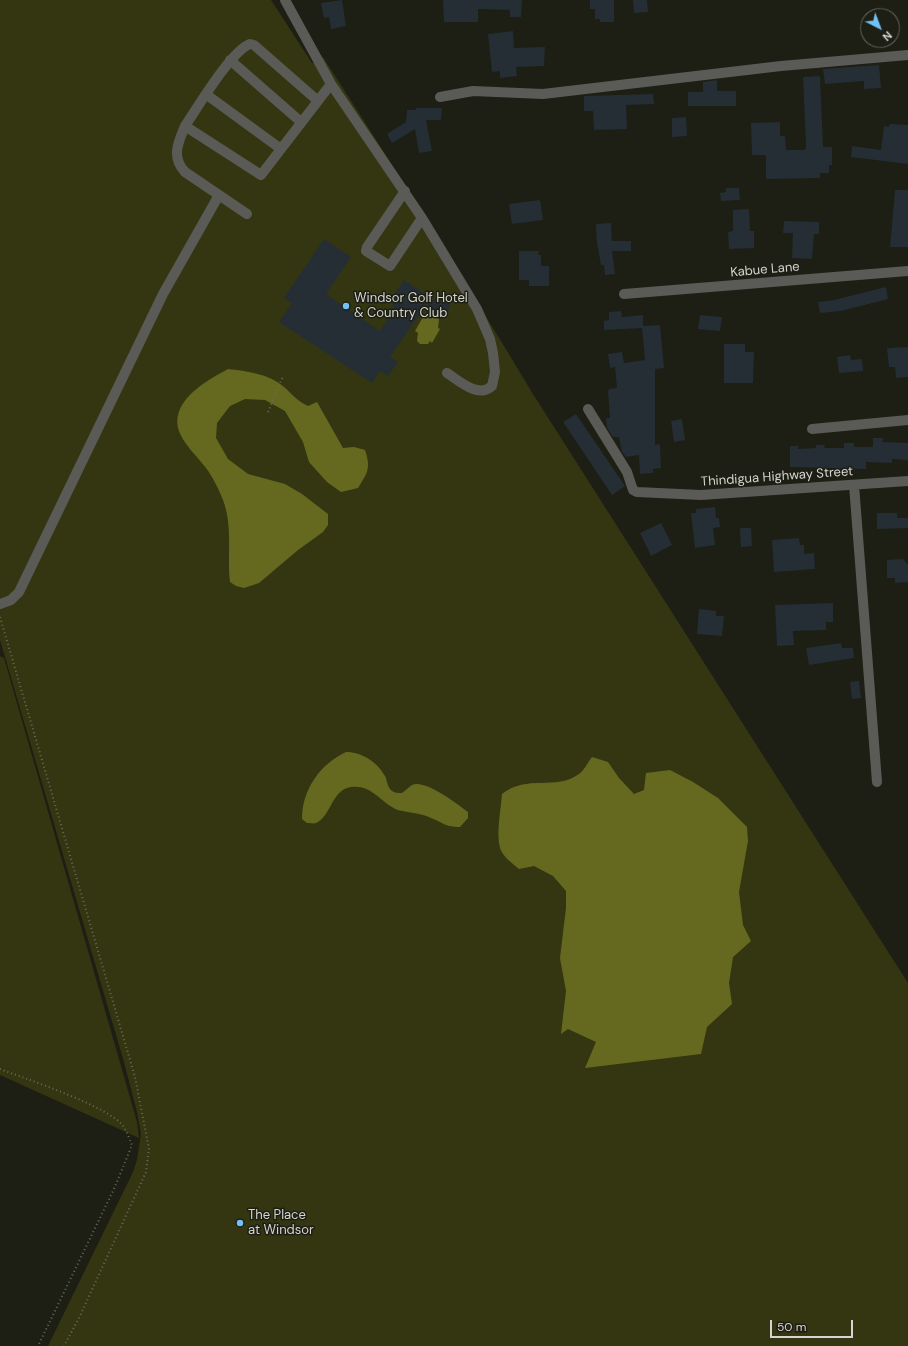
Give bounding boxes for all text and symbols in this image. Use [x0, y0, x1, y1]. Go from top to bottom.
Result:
north arrow [860, 8, 900, 48]
text: N [880, 28, 895, 44]
street label: Kabue Lane [730, 259, 800, 281]
place label: Windsor Golf Hotel & Country Club [354, 291, 468, 322]
marker: Windsor Golf Hotel & Country Club [341, 301, 351, 311]
street label: Thindigua Highway Street [700, 464, 854, 490]
place label: The Place at Windsor [248, 1208, 314, 1239]
marker: The Place at Windsor [235, 1218, 245, 1228]
scale bar [772, 1312, 855, 1338]
text: 50 m [777, 1319, 806, 1335]

